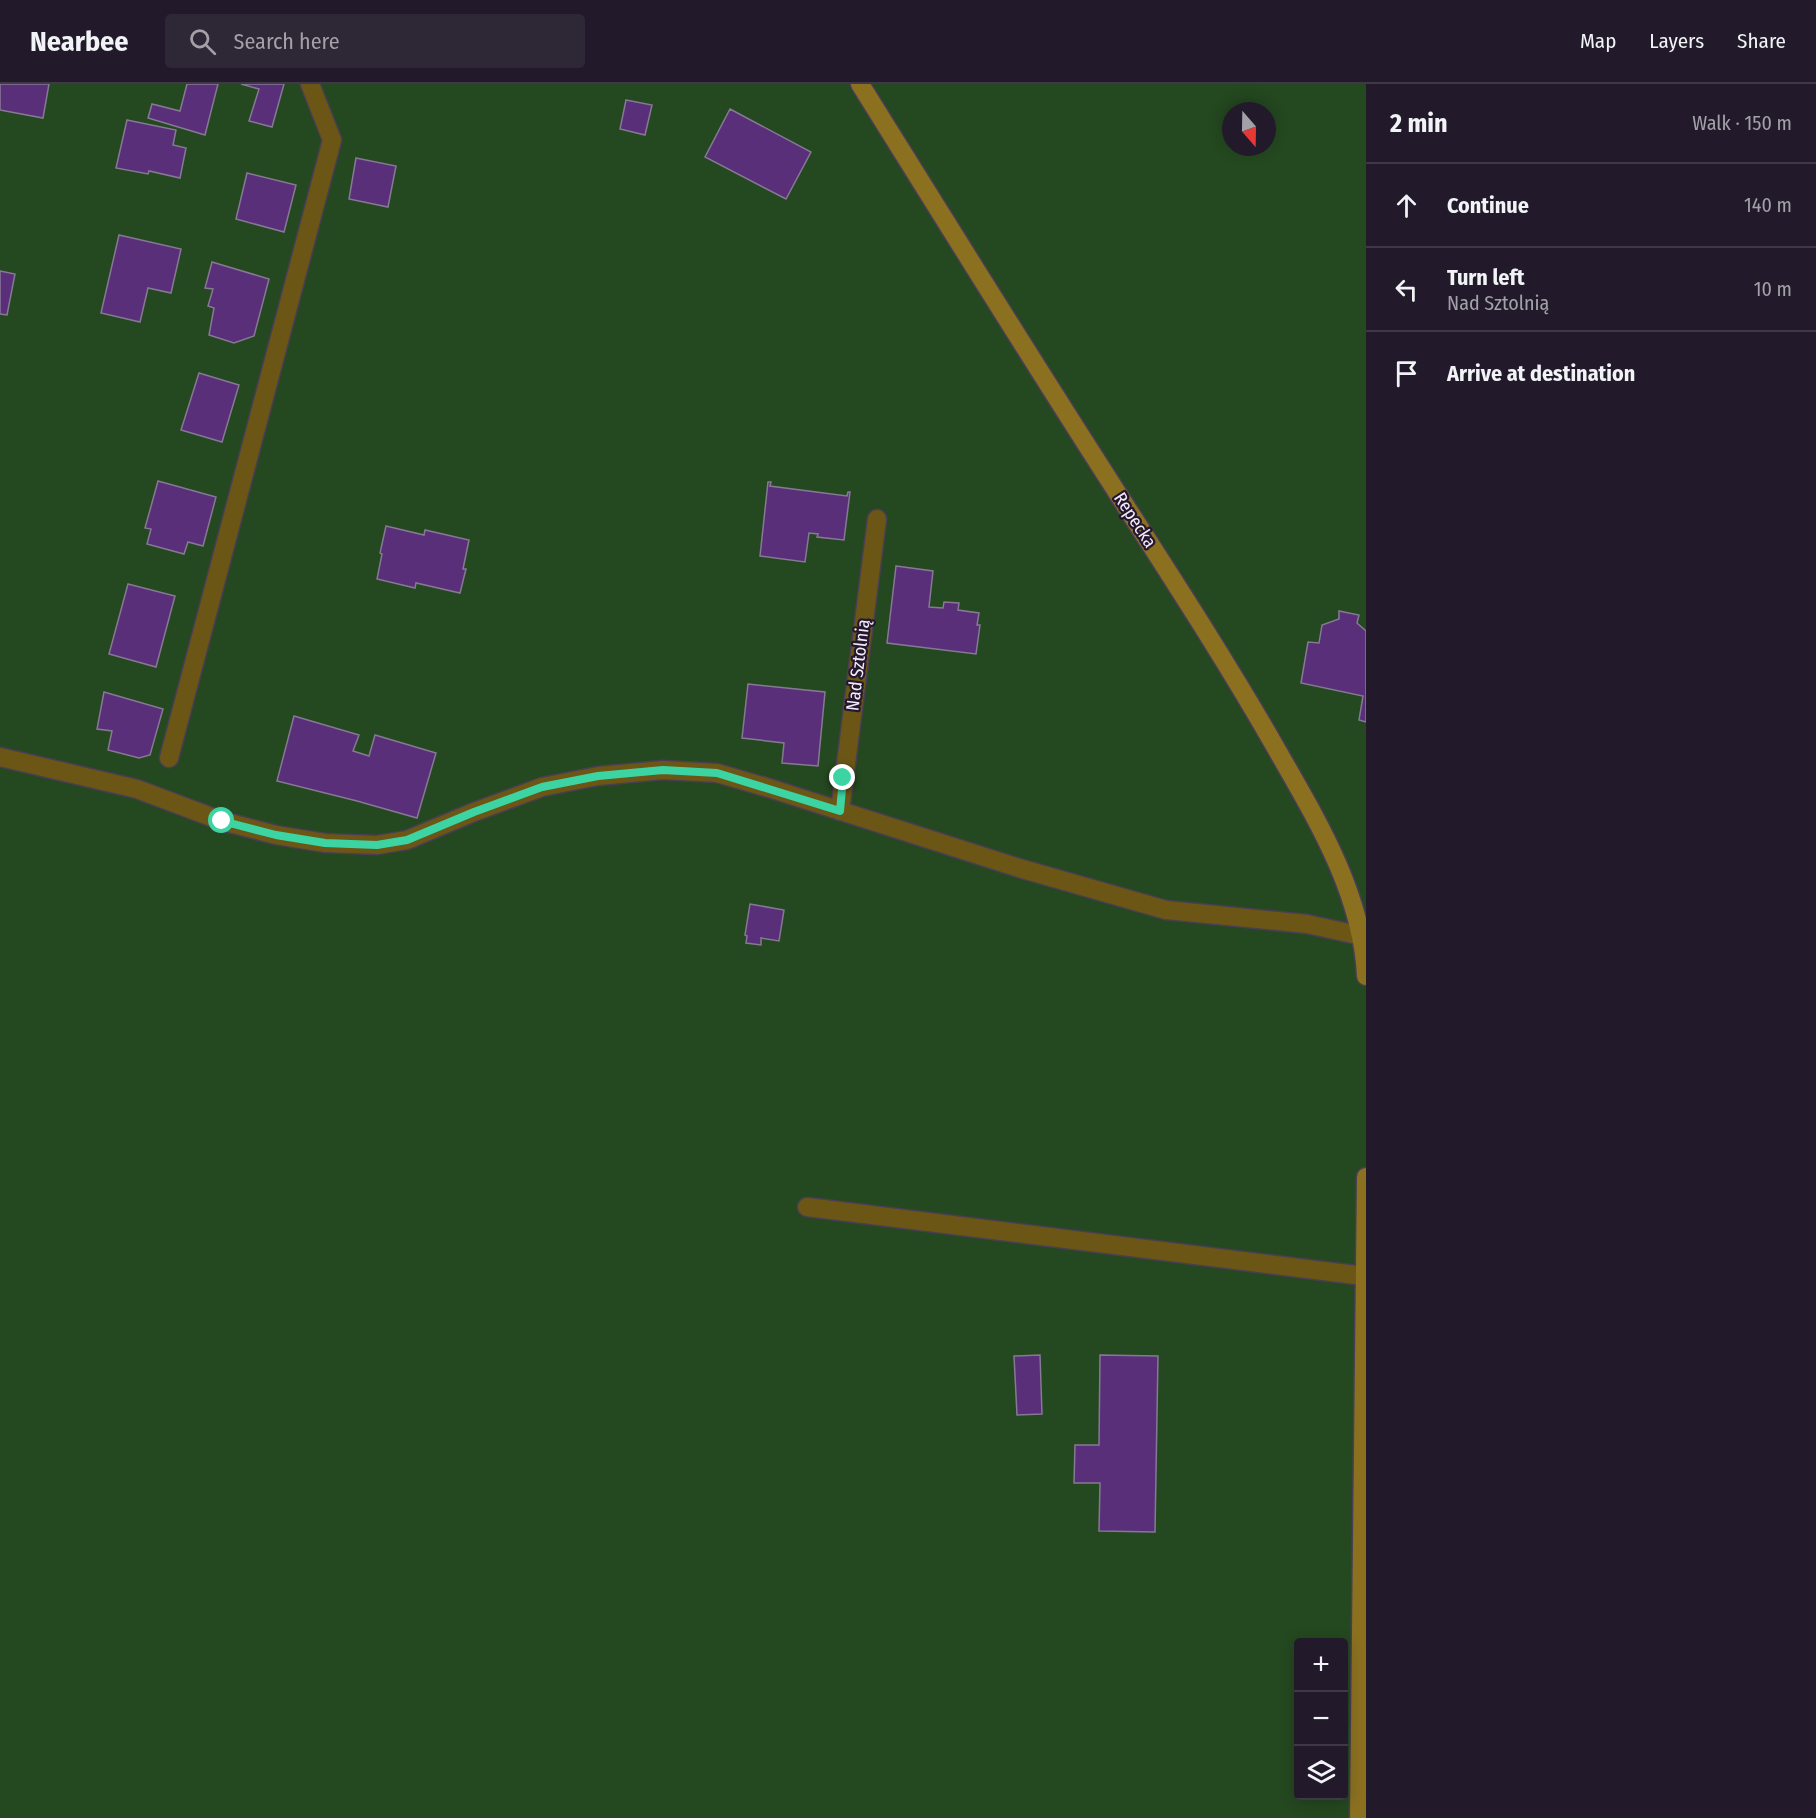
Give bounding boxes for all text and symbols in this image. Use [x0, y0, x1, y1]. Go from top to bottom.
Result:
search box [165, 14, 585, 68]
text: Nearbee [30, 25, 129, 58]
icon: search [186, 25, 219, 58]
text: Search here [234, 28, 340, 55]
text: Map [1580, 28, 1616, 54]
text: Layers [1649, 28, 1704, 54]
text: Share [1737, 28, 1786, 54]
north arrow [1222, 102, 1276, 156]
text: 2 min [1390, 108, 1448, 139]
text: Walk · 150 m [1692, 111, 1792, 135]
icon: ahead [1390, 189, 1423, 222]
text: Continue [1447, 192, 1529, 219]
text: 140 m [1744, 193, 1792, 217]
text: Turn left [1447, 264, 1525, 291]
icon: left [1390, 273, 1423, 306]
text: 10 m [1754, 277, 1792, 301]
text: Nad Sztolnią [1447, 291, 1549, 315]
icon: arrive [1390, 357, 1423, 390]
text: Arrive at destination [1447, 360, 1635, 387]
street label: Repecka [1109, 488, 1161, 552]
street label: Nad Sztolnią [841, 618, 875, 712]
route end [829, 764, 855, 790]
route start [208, 807, 234, 833]
map controls [1294, 1638, 1348, 1800]
button: + [1294, 1638, 1348, 1692]
button: − [1294, 1692, 1348, 1746]
button: layers [1294, 1746, 1348, 1800]

